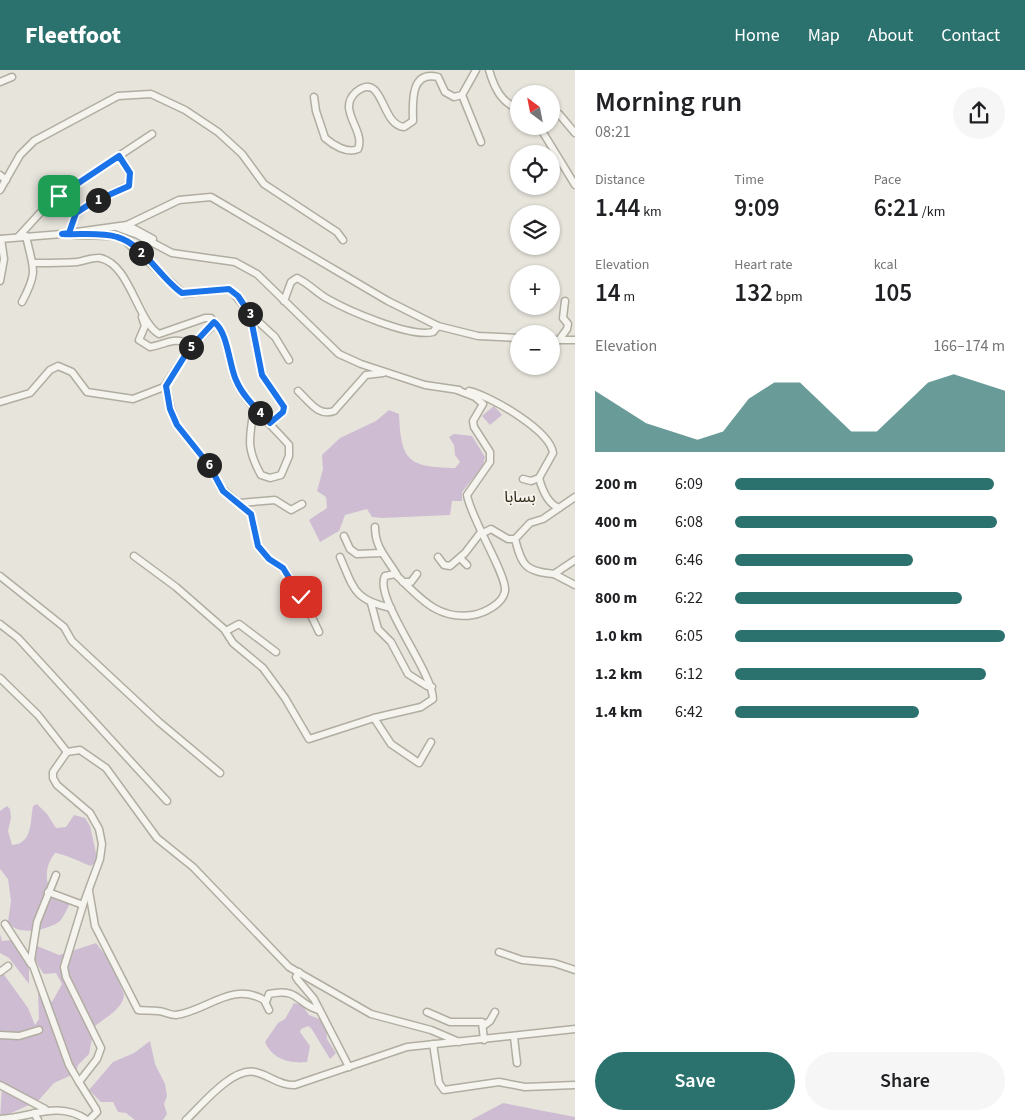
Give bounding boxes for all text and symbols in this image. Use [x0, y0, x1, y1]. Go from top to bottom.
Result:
text: Fleetfoot [25, 18, 121, 53]
text: Home [734, 23, 780, 48]
text: Map [808, 23, 840, 48]
text: About [868, 23, 913, 48]
text: Contact [941, 23, 1000, 48]
text: Morning run [595, 82, 742, 122]
north arrow [510, 85, 560, 135]
map controls [510, 85, 560, 375]
button: share [953, 87, 1005, 139]
text: 08:21 [595, 121, 631, 143]
button: locate [510, 145, 560, 195]
text: Distance [595, 170, 645, 190]
text: Time [734, 170, 764, 190]
text: Pace [874, 170, 901, 190]
pin [38, 175, 80, 217]
icon: arrive [45, 182, 73, 210]
pin: 1 [86, 188, 110, 212]
text: 1 [95, 190, 102, 210]
text: 1.44 [595, 190, 640, 226]
text: 9:09 [734, 190, 780, 226]
text: 6:21 [874, 190, 919, 226]
text: km [640, 202, 662, 222]
text: /km [919, 202, 945, 222]
button: layers [510, 205, 560, 255]
pin: 2 [128, 240, 154, 266]
text: 2 [138, 243, 145, 263]
text: Elevation [595, 255, 650, 275]
text: Heart rate [734, 255, 793, 275]
text: kcal [874, 255, 897, 275]
button: + [510, 265, 560, 315]
text: 14 [595, 275, 621, 311]
text: 132 [734, 275, 773, 311]
text: 105 [874, 275, 912, 311]
text: m [621, 287, 635, 307]
text: bpm [773, 287, 803, 307]
pin: 3 [238, 302, 262, 326]
text: 3 [247, 304, 254, 324]
button: − [510, 325, 560, 375]
pin: 5 [178, 334, 204, 360]
text: Elevation [595, 335, 657, 357]
text: 166–174 m [933, 335, 1005, 357]
text: 5 [188, 337, 195, 357]
pin: 4 [248, 400, 272, 426]
text: 4 [257, 403, 264, 423]
pin: 6 [196, 452, 222, 478]
text: 6 [206, 455, 213, 475]
text: 200 m [595, 473, 637, 495]
text: 6:09 [675, 473, 703, 495]
district label: بسابا [504, 486, 536, 508]
text: 400 m [595, 511, 637, 533]
text: 6:08 [675, 511, 703, 533]
text: 600 m [595, 549, 637, 571]
text: 6:46 [675, 549, 703, 571]
pin [280, 576, 322, 618]
icon: check [287, 583, 315, 611]
text: 800 m [595, 587, 637, 609]
text: 6:22 [675, 587, 703, 609]
text: 1.0 km [595, 625, 642, 647]
text: 6:05 [675, 625, 703, 647]
text: 1.2 km [595, 663, 642, 685]
text: 6:12 [675, 663, 703, 685]
text: 1.4 km [595, 701, 642, 723]
text: 6:42 [675, 701, 703, 723]
button: Save [595, 1052, 795, 1110]
button: Share [805, 1052, 1005, 1110]

